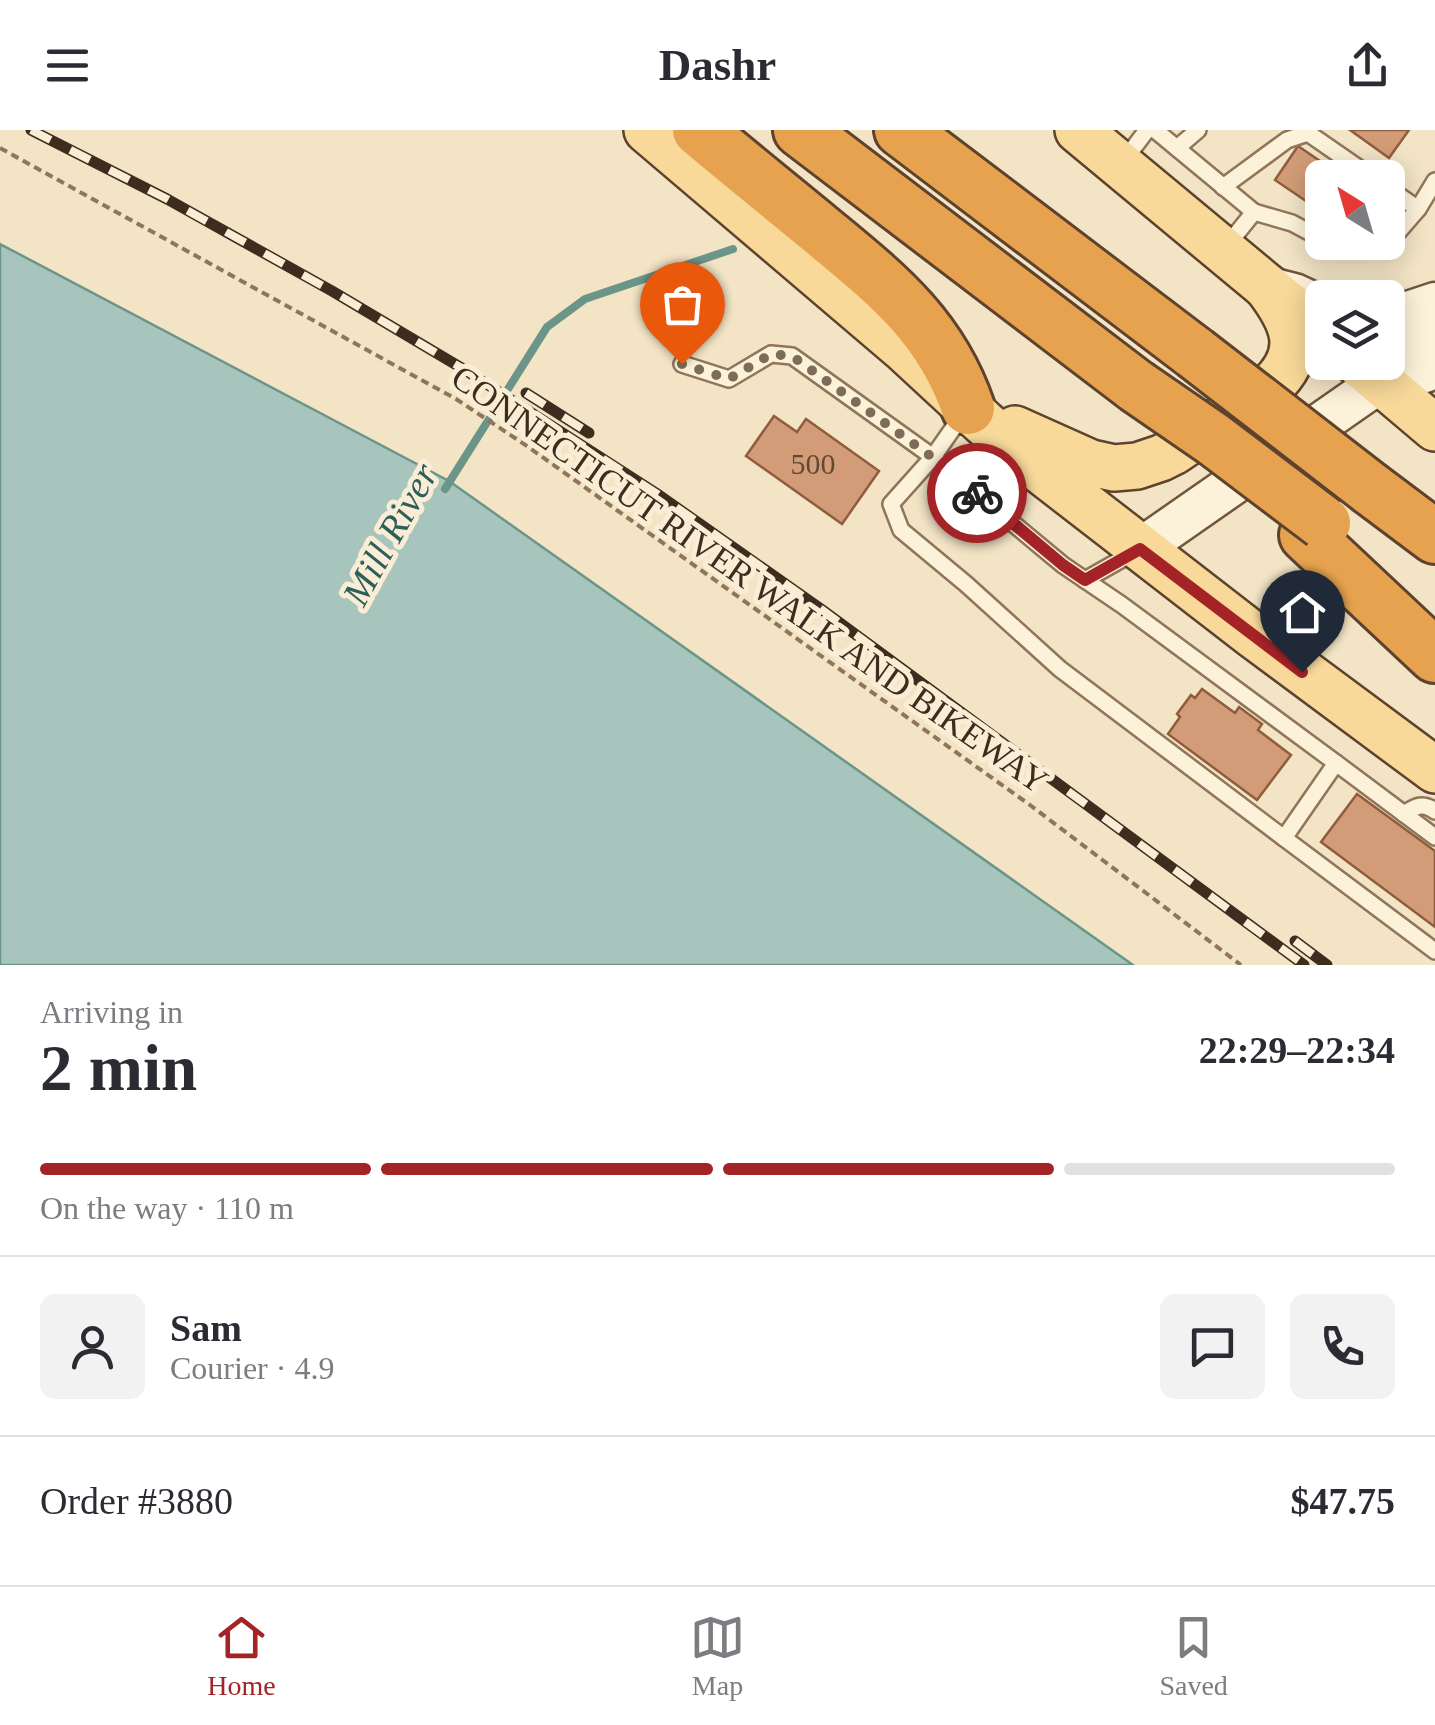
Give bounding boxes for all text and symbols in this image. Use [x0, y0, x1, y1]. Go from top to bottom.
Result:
icon: menu [40, 38, 95, 93]
icon: share [1340, 38, 1395, 93]
text: Dashr [659, 40, 776, 90]
north arrow [1305, 160, 1405, 260]
map controls [1305, 160, 1405, 380]
pin [640, 262, 725, 365]
icon: bag [655, 277, 710, 332]
button: layers [1305, 280, 1405, 380]
street label: CONNECTICUT RIVER WALK AND BIKEWAY [444, 357, 1055, 802]
courier [927, 443, 1027, 543]
house number: 500 [791, 447, 836, 480]
water label: Mill River [334, 456, 446, 613]
icon: bike [950, 466, 1005, 521]
pin [1260, 570, 1345, 673]
icon: home [1275, 585, 1330, 640]
text: Arriving in [40, 994, 183, 1030]
text: 22:29–22:34 [1199, 1029, 1395, 1071]
text: 2 min [40, 1032, 197, 1104]
text: On the way · 110 m [40, 1190, 294, 1226]
button: person [40, 1294, 145, 1399]
button: chat [1160, 1294, 1265, 1399]
button: phone [1290, 1294, 1395, 1399]
text: Sam [170, 1307, 242, 1349]
text: Courier · 4.9 [170, 1350, 334, 1386]
text: Order #3880 [40, 1480, 233, 1522]
text: $47.75 [1291, 1480, 1395, 1522]
tab: Home [207, 1610, 276, 1702]
tab: Map [690, 1610, 745, 1702]
tab: Saved [1159, 1610, 1228, 1702]

